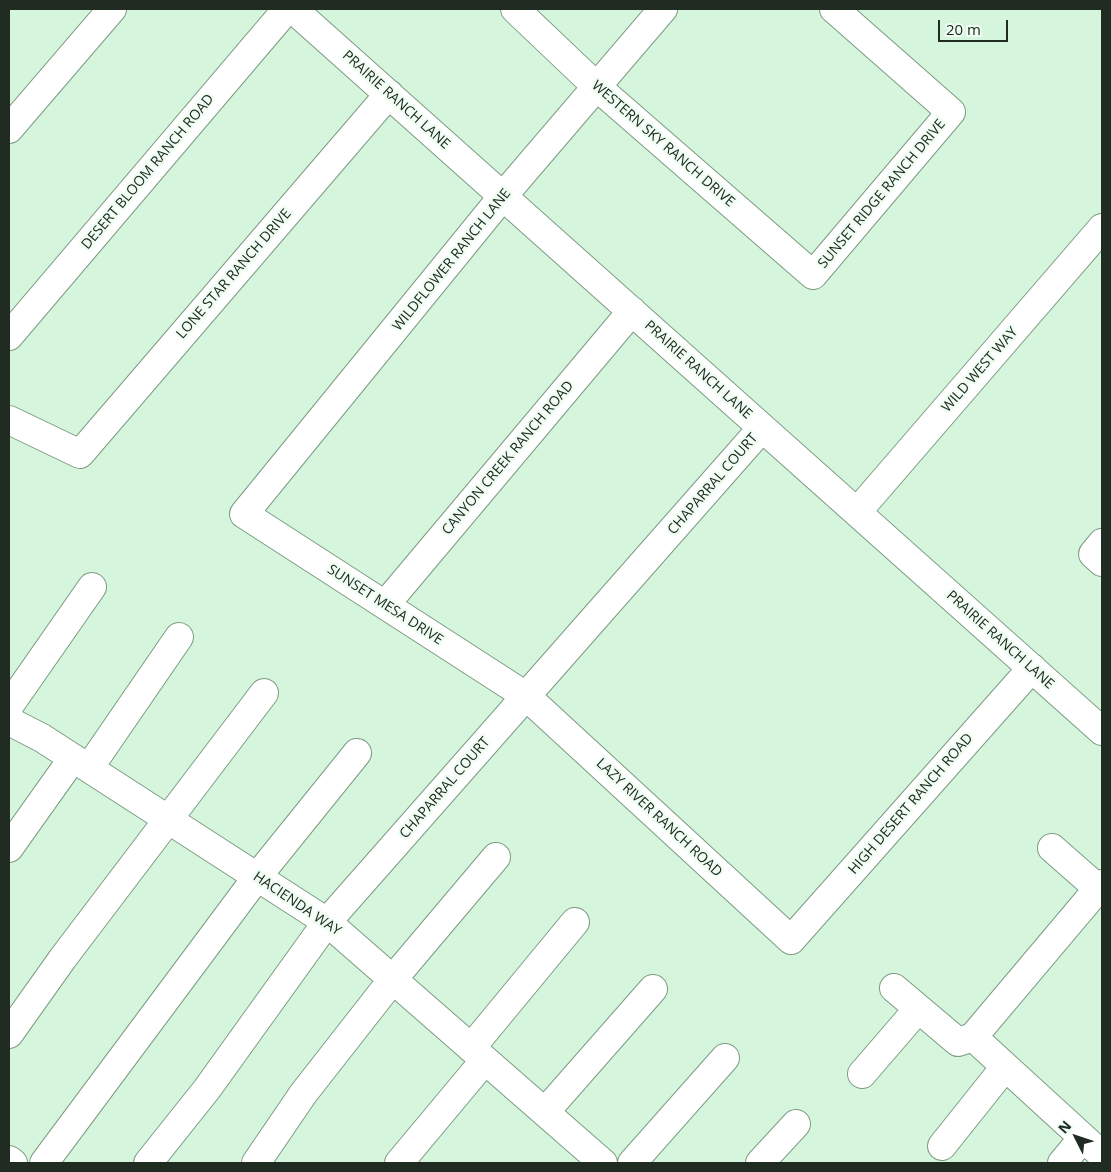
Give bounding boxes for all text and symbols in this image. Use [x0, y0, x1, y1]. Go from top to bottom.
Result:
scale bar [941, 10, 1011, 42]
text: 20 m [946, 19, 981, 39]
street label: PRAIRIE RANCH LANE [339, 47, 453, 153]
street label: WESTERN SKY RANCH DRIVE [588, 77, 738, 211]
street label: DESERT BLOOM RANCH ROAD [78, 91, 218, 253]
street label: SUNSET RIDGE RANCH DRIVE [815, 116, 949, 272]
street label: WILDFLOWER RANCH LANE [389, 186, 515, 334]
street label: LONE STAR RANCH DRIVE [173, 206, 295, 342]
street label: PRAIRIE RANCH LANE [641, 317, 755, 423]
street label: WILD WEST WAY [938, 324, 1022, 416]
street label: CANYON CREEK RANCH ROAD [439, 378, 577, 538]
street label: CHAPARRAL COURT [664, 430, 762, 538]
street label: SUNSET MESA DRIVE [324, 561, 446, 649]
street label: PRAIRIE RANCH LANE [943, 587, 1057, 693]
street label: HIGH DESERT RANCH ROAD [845, 730, 977, 878]
street label: CHAPARRAL COURT [396, 734, 494, 842]
street label: LAZY RIVER RANCH ROAD [593, 755, 725, 881]
street label: HACIENDA WAY [250, 868, 344, 940]
north arrow [1051, 1112, 1101, 1162]
text: N [1053, 1116, 1075, 1137]

